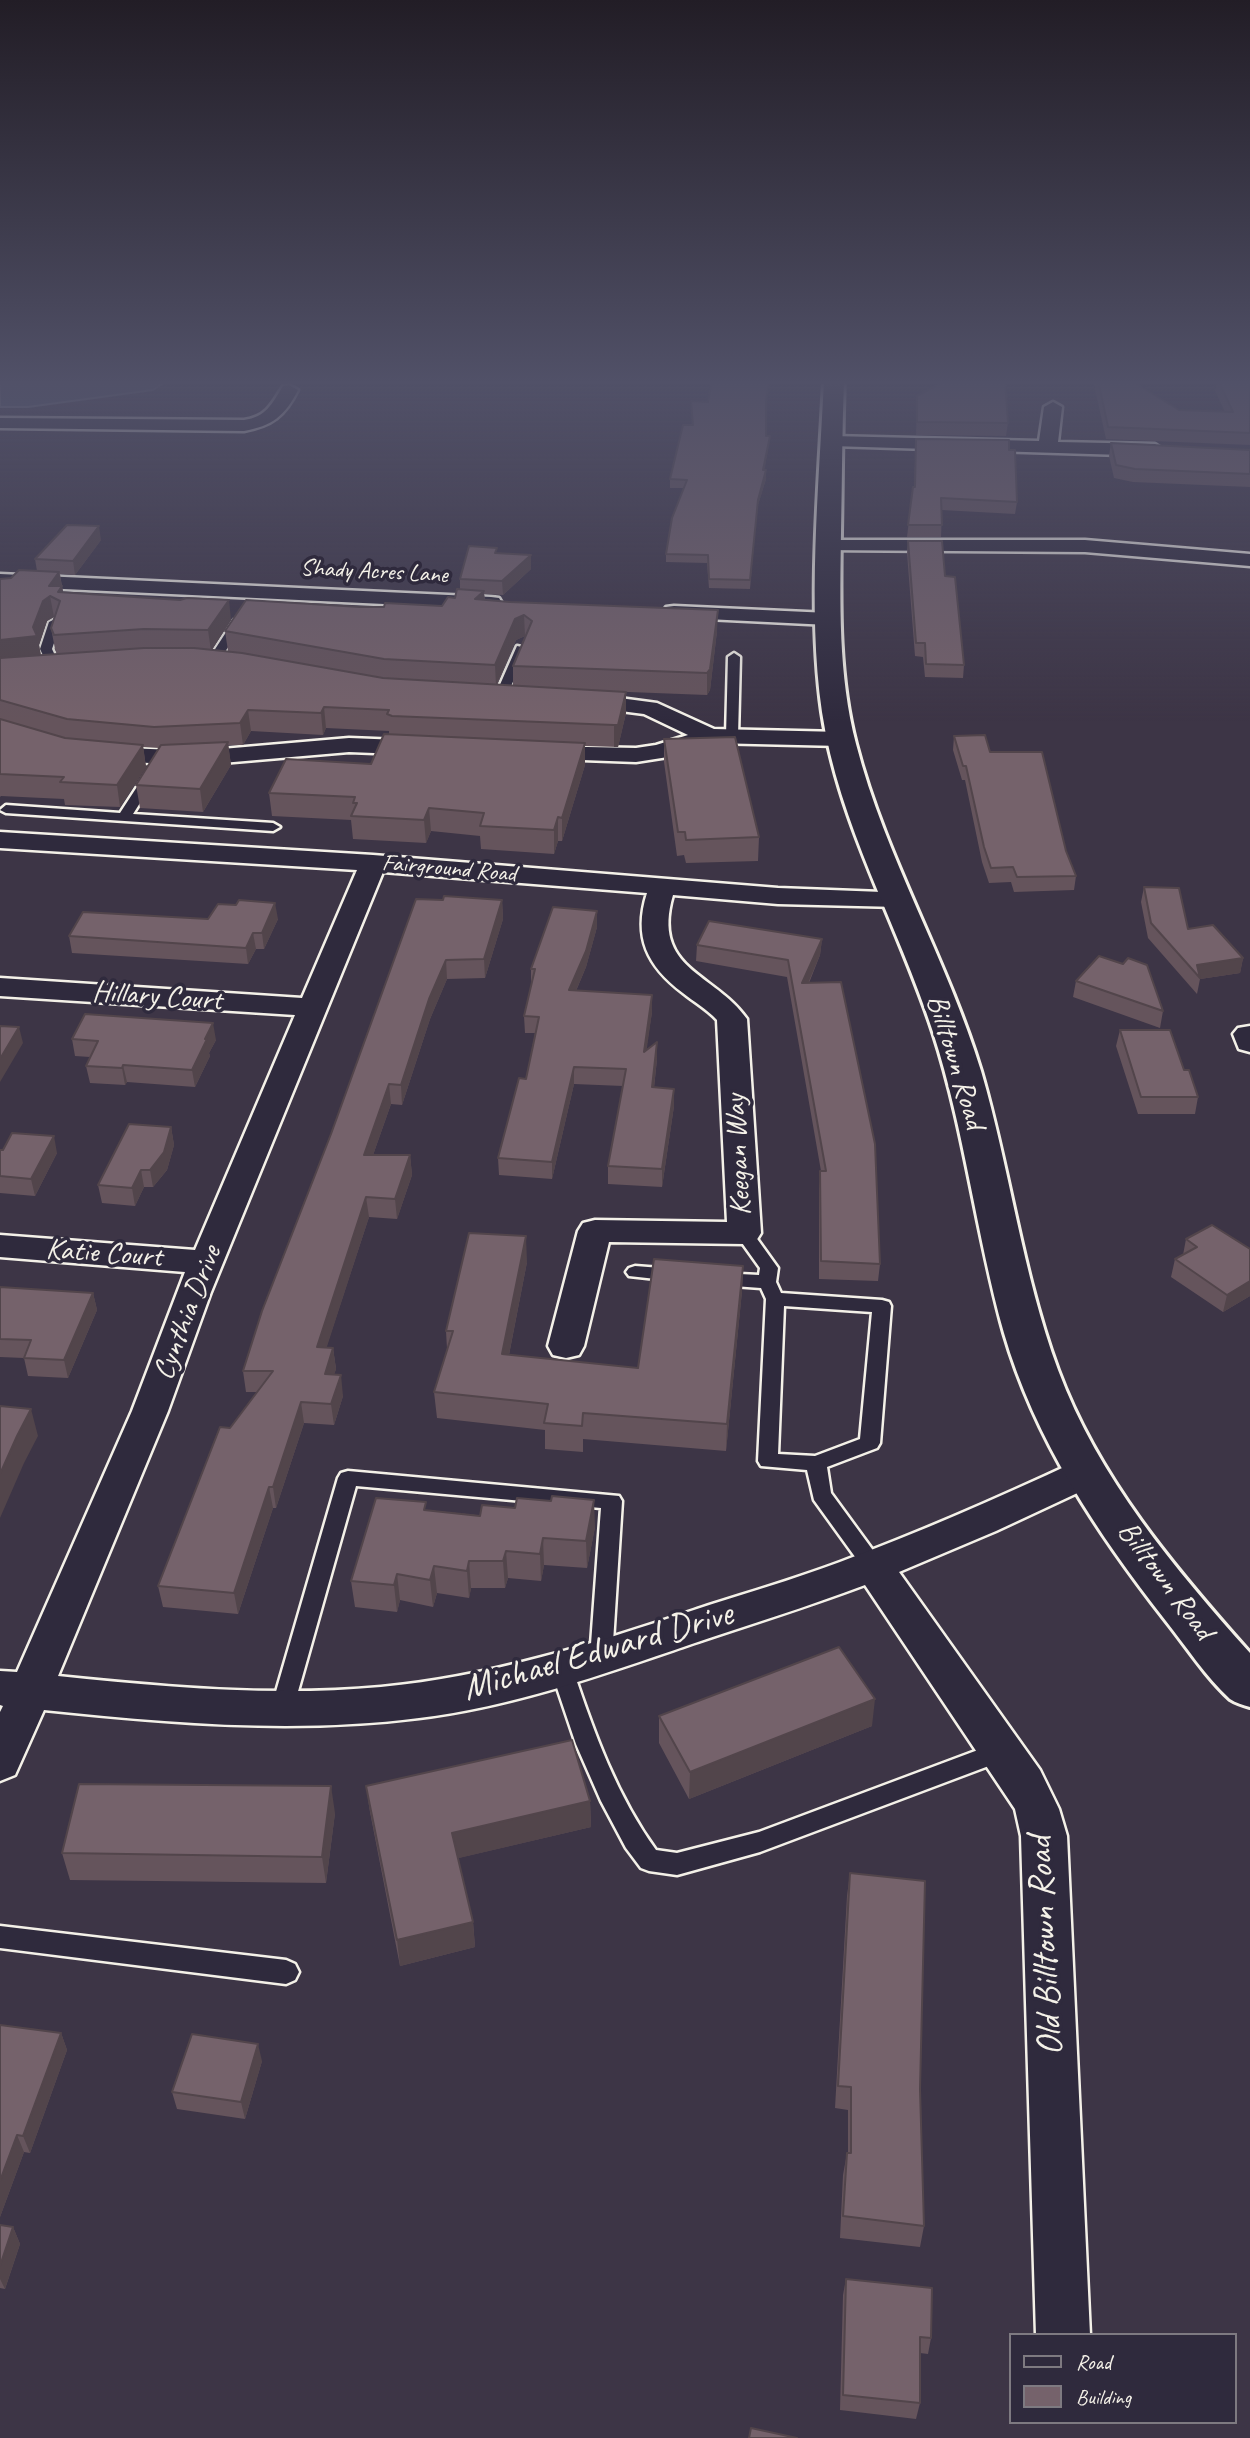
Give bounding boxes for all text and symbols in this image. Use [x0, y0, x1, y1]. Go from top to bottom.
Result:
street label: Shady Acres Lane [300, 554, 448, 590]
street label: Fairground Road [381, 849, 517, 889]
street label: Hillary Court [91, 975, 223, 1019]
street label: Billtown Road [918, 990, 992, 1134]
street label: Keegan Way [718, 1093, 760, 1217]
street label: Katie Court [45, 1232, 163, 1276]
street label: Cynthia Drive [146, 1241, 230, 1385]
street label: Billtown Road [1109, 1515, 1221, 1647]
street label: Michael Edward Drive [458, 1592, 738, 1712]
street label: Old Billtown Road [1018, 1835, 1074, 2057]
legend [1009, 2333, 1236, 2424]
text: Road [1076, 2349, 1111, 2375]
text: Building [1076, 2384, 1131, 2410]

